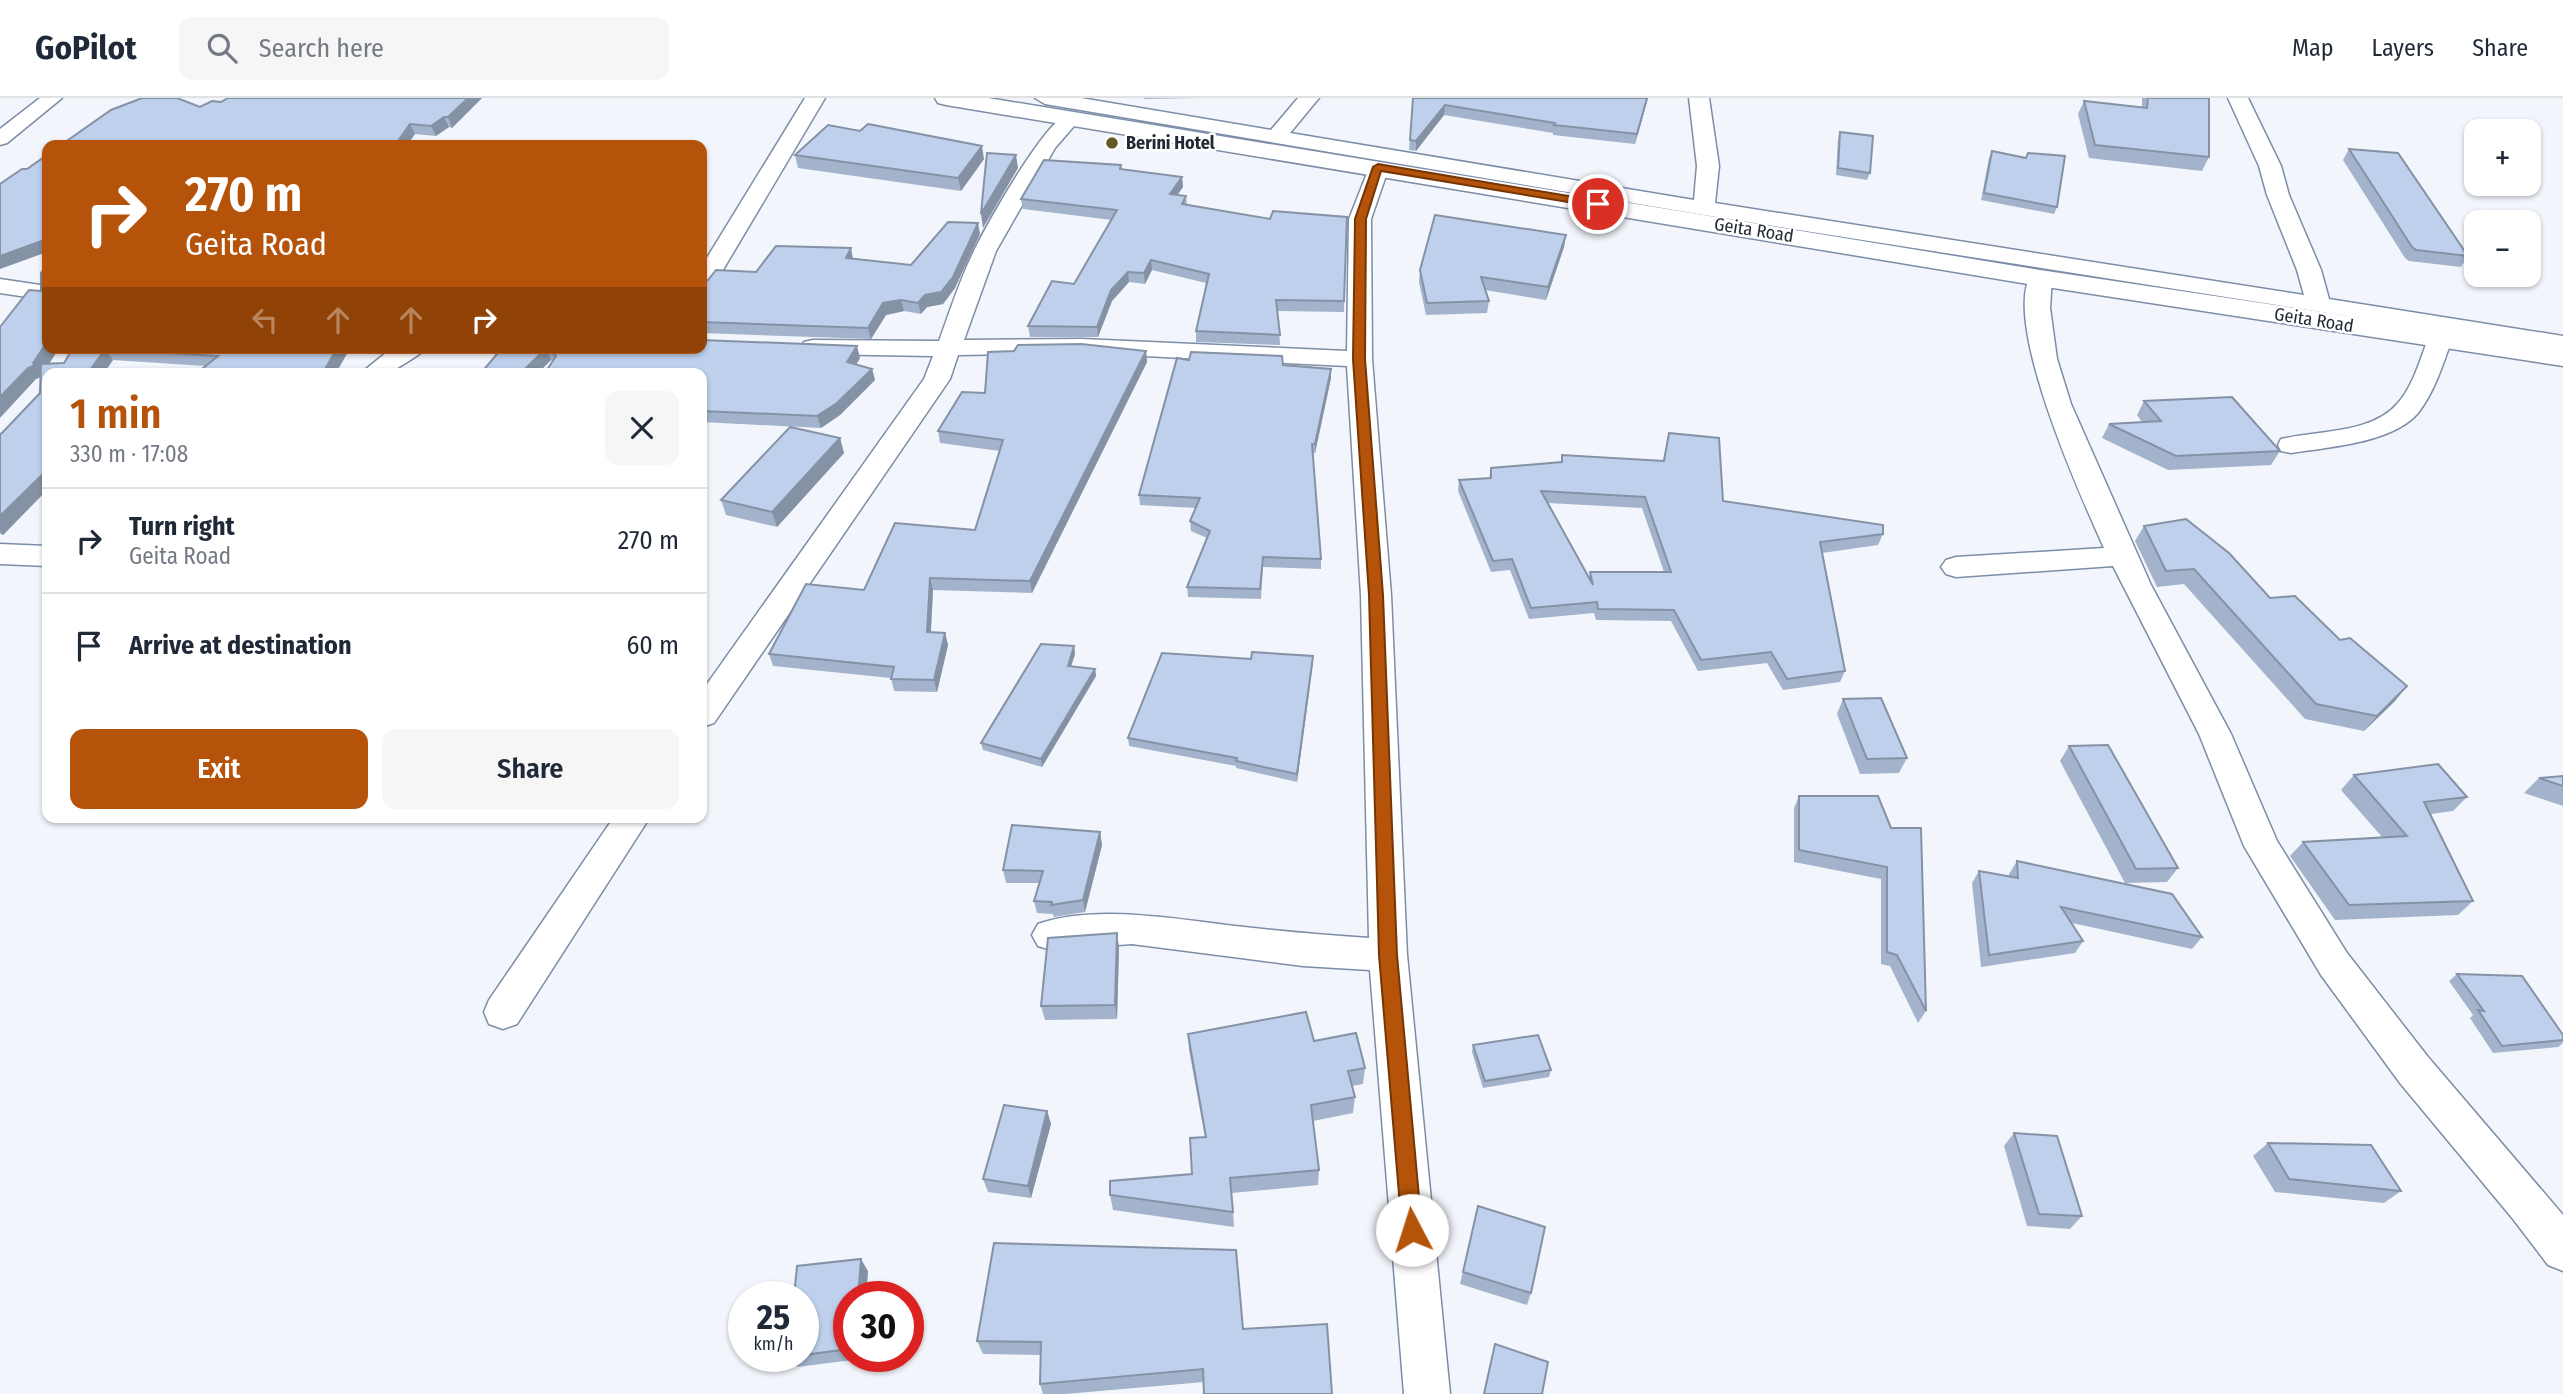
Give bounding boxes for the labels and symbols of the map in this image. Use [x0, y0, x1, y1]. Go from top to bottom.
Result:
place label: Berini Hotel [1126, 132, 1215, 154]
marker: Berini Hotel [1104, 135, 1120, 151]
pin [1568, 174, 1628, 234]
street label: Geita Road [1713, 213, 1795, 247]
street label: Geita Road [2273, 303, 2355, 337]
position arrow [1375, 1193, 1449, 1267]
speed limit sign: 30 [833, 1281, 924, 1372]

